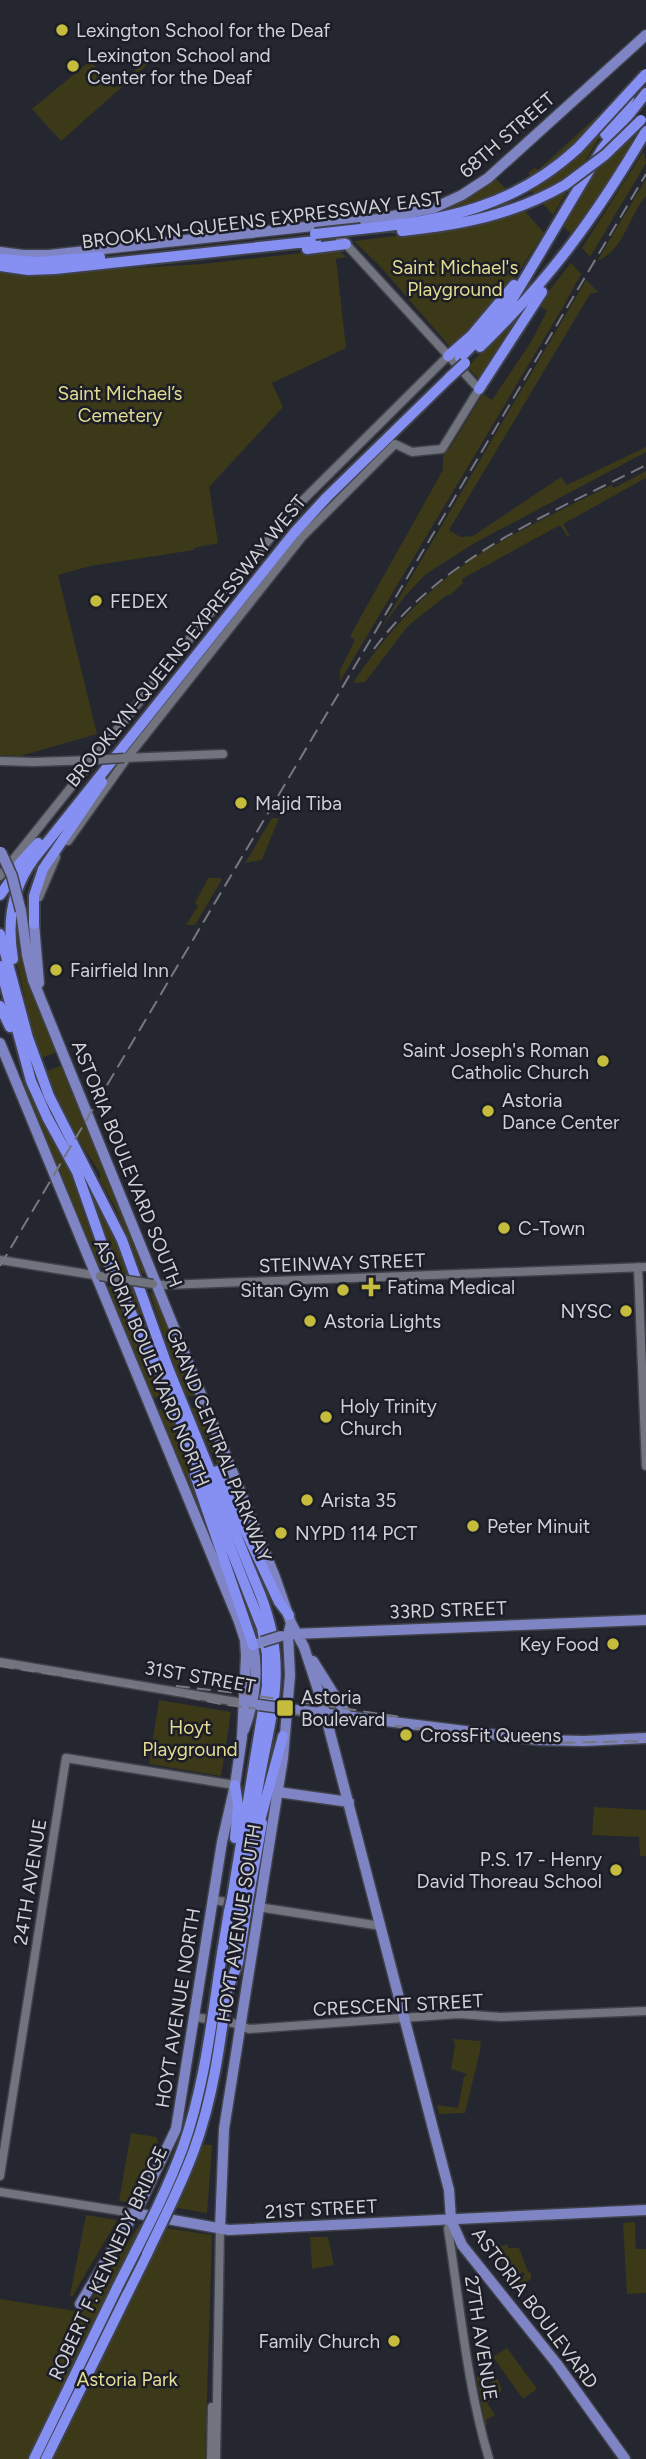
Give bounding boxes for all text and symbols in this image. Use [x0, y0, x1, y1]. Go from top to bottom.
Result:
place label: Lexington School for the Deaf [76, 19, 330, 42]
marker: Lexington School for the Deaf [54, 22, 70, 38]
place label: Lexington School and Center for the Deaf [87, 44, 271, 89]
marker: Lexington School and Center for the Deaf [65, 58, 81, 74]
street label: 68TH STREET [455, 87, 560, 183]
street label: BROOKLYN-QUEENS EXPRESSWAY EAST [80, 186, 444, 254]
park label: Saint Michael's Playground [392, 256, 518, 301]
park label: Saint Michael’s Cemetery [58, 382, 183, 427]
street label: BROOKLYN-QUEENS EXPRESSWAY WEST [61, 490, 311, 791]
place label: FEDEX [110, 590, 168, 613]
marker: FEDEX [88, 593, 104, 609]
place label: Majid Tiba [255, 792, 342, 815]
marker: Majid Tiba [233, 795, 249, 811]
place label: Fairfield Inn [70, 959, 169, 982]
marker: Fairfield Inn [48, 962, 64, 978]
street label: ASTORIA BOULEVARD SOUTH [67, 1037, 187, 1291]
place label: Saint Joseph's Roman Catholic Church [402, 1039, 589, 1084]
marker: Saint Joseph's Roman Catholic Church [595, 1053, 611, 1069]
place label: Astoria Dance Center [502, 1089, 620, 1134]
marker: Astoria Dance Center [480, 1103, 496, 1119]
place label: C-Town [518, 1217, 585, 1240]
marker: C-Town [496, 1220, 512, 1236]
street label: ASTORIA BOULEVARD NORTH [89, 1236, 215, 1490]
street label: STEINWAY STREET [258, 1249, 426, 1277]
place label: Fatima Medical [387, 1276, 515, 1299]
marker: Fatima Medical [361, 1277, 381, 1297]
place label: Sitan Gym [240, 1279, 329, 1302]
marker: Sitan Gym [335, 1282, 351, 1298]
place label: NYSC [560, 1300, 612, 1323]
marker: NYSC [618, 1303, 634, 1319]
place label: Astoria Lights [324, 1310, 441, 1333]
marker: Astoria Lights [302, 1313, 318, 1329]
street label: GRAND CENTRAL PARKWAY [161, 1325, 277, 1566]
place label: Holy Trinity Church [340, 1395, 437, 1440]
marker: Holy Trinity Church [318, 1409, 334, 1425]
place label: Arista 35 [321, 1489, 396, 1512]
marker: Arista 35 [299, 1492, 315, 1508]
place label: Peter Minuit [487, 1515, 590, 1538]
marker: Peter Minuit [465, 1518, 481, 1534]
place label: NYPD 114 PCT [295, 1522, 418, 1545]
marker: NYPD 114 PCT [273, 1525, 289, 1541]
street label: 33RD STREET [389, 1596, 508, 1624]
place label: Key Food [519, 1633, 599, 1656]
marker: Key Food [605, 1636, 621, 1652]
street label: 31ST STREET [143, 1656, 258, 1698]
place label: Astoria Boulevard [301, 1686, 385, 1731]
marker: Astoria Boulevard [275, 1698, 295, 1718]
park label: Hoyt Playground [142, 1716, 238, 1761]
place label: CrossFit Queens [420, 1724, 561, 1747]
marker: CrossFit Queens [398, 1727, 414, 1743]
street label: 24TH AVENUE [9, 1817, 51, 1947]
street label: HOYT AVENUE SOUTH [212, 1822, 266, 2024]
place label: P.S. 17 - Henry David Thoreau School [417, 1848, 602, 1893]
marker: P.S. 17 - Henry David Thoreau School [608, 1862, 624, 1878]
street label: HOYT AVENUE NORTH [151, 1906, 205, 2110]
street label: CRESCENT STREET [312, 1989, 484, 2021]
street label: ROBERT F. KENNEDY BRIDGE [44, 2142, 172, 2384]
street label: 21ST STREET [264, 2195, 378, 2223]
street label: ASTORIA BOULEVARD [467, 2223, 603, 2393]
street label: 27TH AVENUE [460, 2274, 502, 2402]
place label: Family Church [258, 2330, 380, 2353]
marker: Family Church [386, 2333, 402, 2349]
park label: Astoria Park [76, 2368, 178, 2391]

